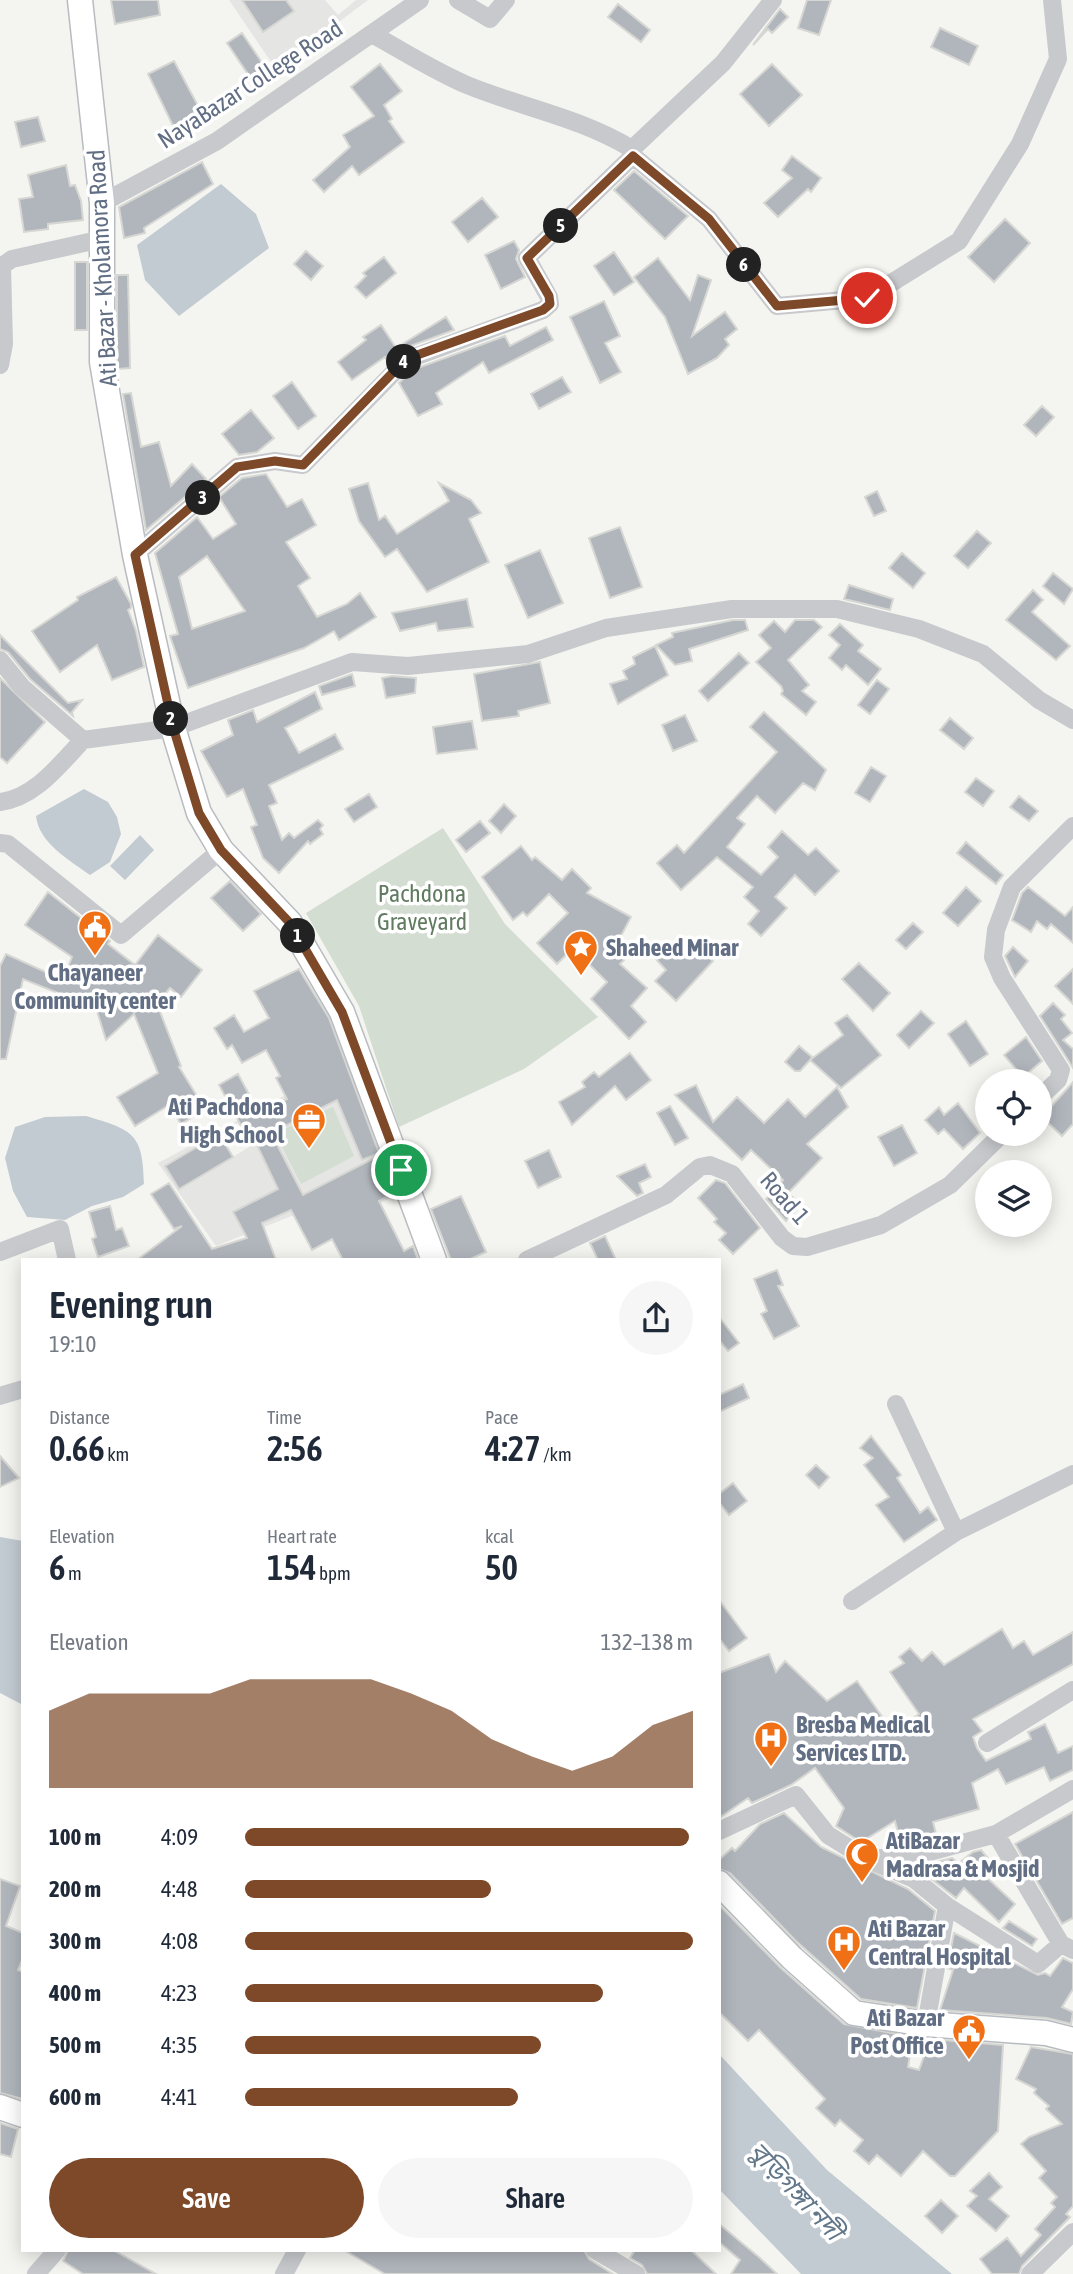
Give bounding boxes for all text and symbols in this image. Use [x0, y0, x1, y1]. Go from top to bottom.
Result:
street label: NayaBazar College Road [153, 14, 347, 154]
street label: Ati Bazar - Kholamora Road [82, 149, 122, 387]
pin: 5 [544, 208, 578, 244]
text: 5 [556, 214, 565, 236]
pin: 6 [726, 247, 762, 282]
text: 6 [739, 253, 748, 275]
pin [837, 268, 897, 328]
icon: check [848, 279, 886, 317]
pin: 4 [386, 344, 422, 380]
text: 4 [399, 350, 408, 372]
pin: 3 [186, 480, 220, 516]
text: 3 [198, 486, 207, 508]
pin: 2 [154, 702, 188, 736]
text: 2 [166, 707, 175, 729]
park label: Pachdona Graveyard [377, 880, 467, 935]
public building icon: Chayaneer Community center [76, 908, 114, 957]
pin: 1 [280, 918, 316, 954]
text: 1 [293, 924, 302, 946]
place icon: Shaheed Minar [562, 928, 600, 977]
place label: Shaheed Minar [606, 934, 739, 961]
place label: Chayaneer Community center [14, 959, 177, 1014]
map controls [975, 1069, 1052, 1237]
button: locate [975, 1069, 1052, 1146]
place label: Ati Pachdona High School [167, 1093, 285, 1148]
office icon: Ati Pachdona High School [290, 1101, 328, 1150]
pin [371, 1140, 431, 1200]
icon: arrive [382, 1151, 420, 1189]
button: layers [975, 1160, 1052, 1237]
street label: Road 1 [755, 1166, 815, 1230]
button: share [619, 1281, 693, 1355]
text: Evening run [49, 1283, 213, 1326]
text: 19:10 [49, 1331, 96, 1357]
text: Distance [49, 1406, 110, 1428]
text: Time [267, 1406, 302, 1428]
text: Pace [485, 1406, 518, 1428]
text: 0.66 [49, 1428, 105, 1468]
text: 2:56 [267, 1428, 323, 1468]
text: 4:27 [485, 1428, 541, 1468]
text: km [105, 1443, 129, 1465]
text: /km [541, 1443, 572, 1465]
text: Elevation [49, 1525, 115, 1547]
text: Heart rate [267, 1525, 337, 1547]
text: kcal [485, 1525, 514, 1547]
text: 6 [49, 1547, 65, 1587]
text: 154 [267, 1547, 316, 1587]
text: 50 [485, 1547, 518, 1587]
text: m [65, 1562, 82, 1584]
text: bpm [316, 1562, 351, 1584]
text: Elevation [49, 1629, 129, 1655]
text: 132–138 m [600, 1629, 693, 1655]
place label: Bresba Medical Services LTD. [796, 1711, 930, 1766]
hospital icon: Bresba Medical Services LTD. [752, 1719, 790, 1768]
text: 100 m [49, 1824, 101, 1850]
text: 4:09 [161, 1824, 198, 1850]
place label: AtiBazar Madrasa & Mosjid [885, 1827, 1039, 1882]
mosque icon: AtiBazar Madrasa & Mosjid [843, 1835, 881, 1884]
text: 200 m [49, 1876, 101, 1902]
text: 4:48 [161, 1876, 198, 1902]
place label: Ati Bazar Central Hospital [867, 1915, 1011, 1970]
hospital icon: Ati Bazar Central Hospital [825, 1923, 863, 1972]
text: 300 m [49, 1928, 101, 1954]
text: 4:08 [161, 1928, 198, 1954]
text: 400 m [49, 1980, 101, 2006]
text: 4:23 [161, 1980, 198, 2006]
place label: Ati Bazar Post Office [850, 2004, 945, 2059]
public building icon: Ati Bazar Post Office [950, 2012, 988, 2061]
text: 500 m [49, 2032, 101, 2058]
text: 4:35 [161, 2032, 198, 2058]
text: 600 m [49, 2084, 101, 2110]
text: 4:41 [161, 2084, 198, 2110]
water label: বুড়িগঙ্গা নদী [743, 2136, 852, 2250]
button: Save [49, 2158, 364, 2238]
button: Share [378, 2158, 693, 2238]

